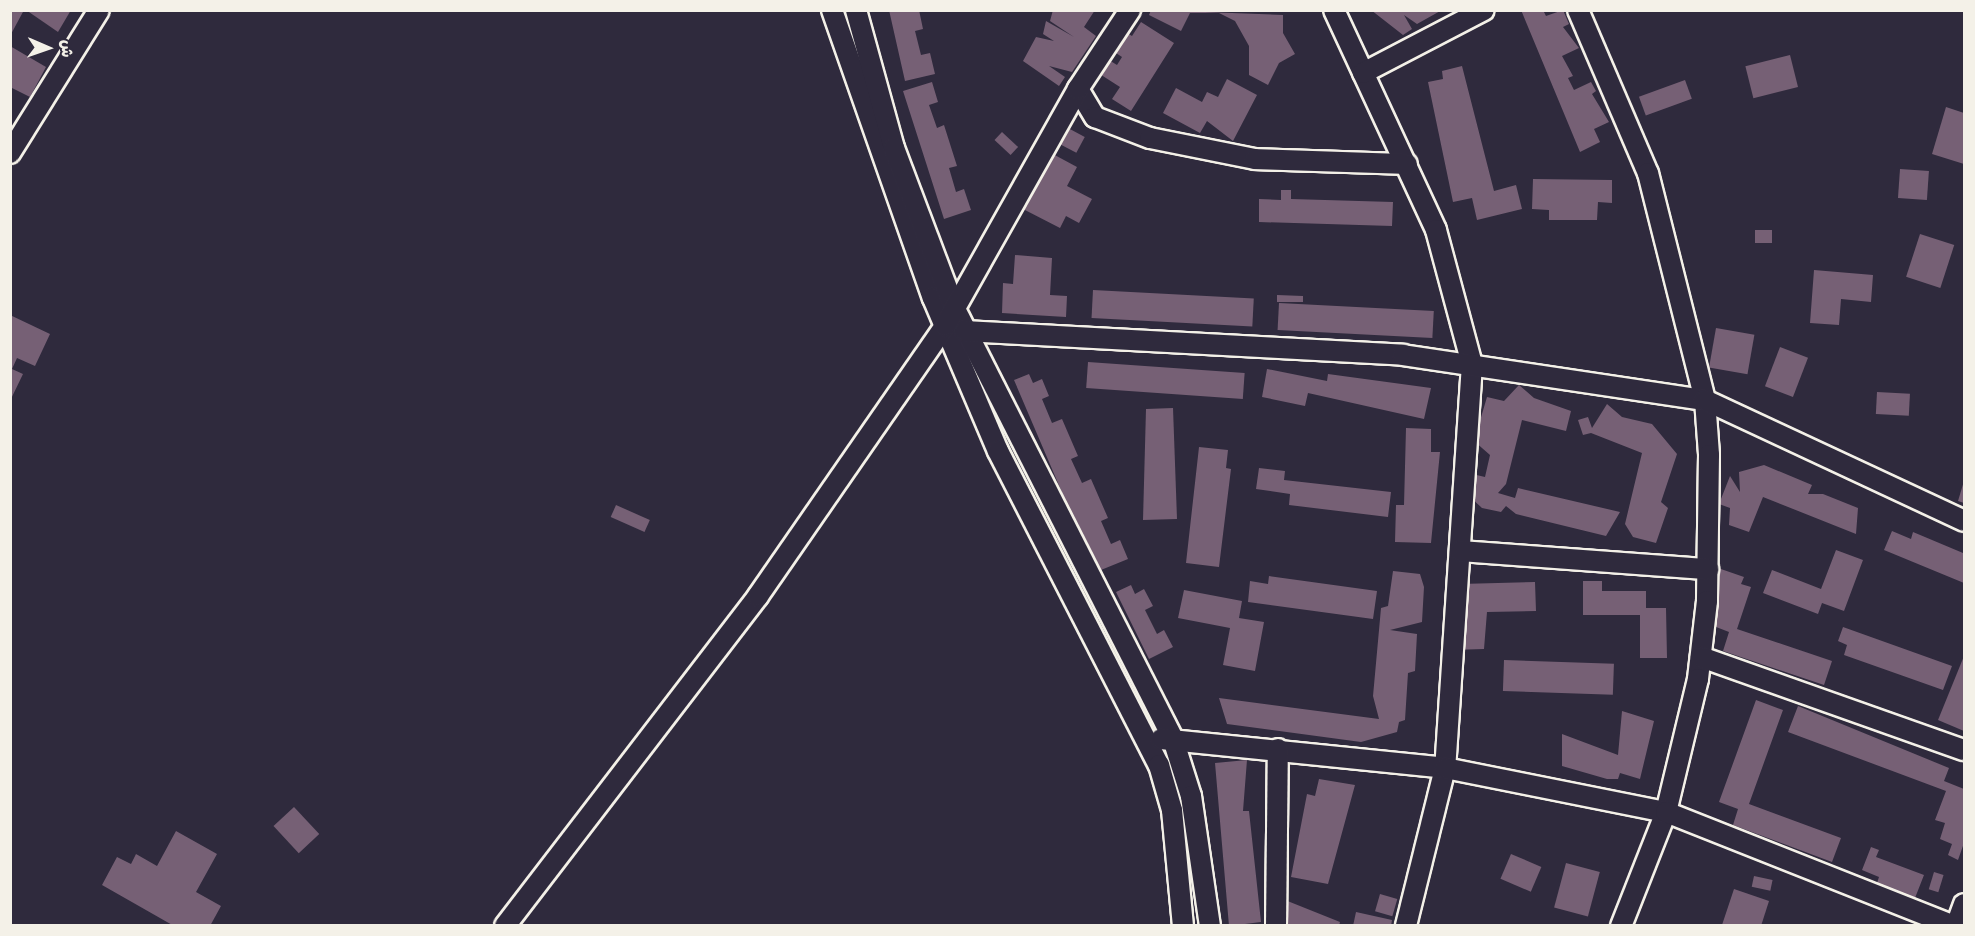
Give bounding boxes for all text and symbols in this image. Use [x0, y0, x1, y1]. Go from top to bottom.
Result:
north arrow [18, 18, 78, 78]
text: ش [56, 39, 77, 58]

